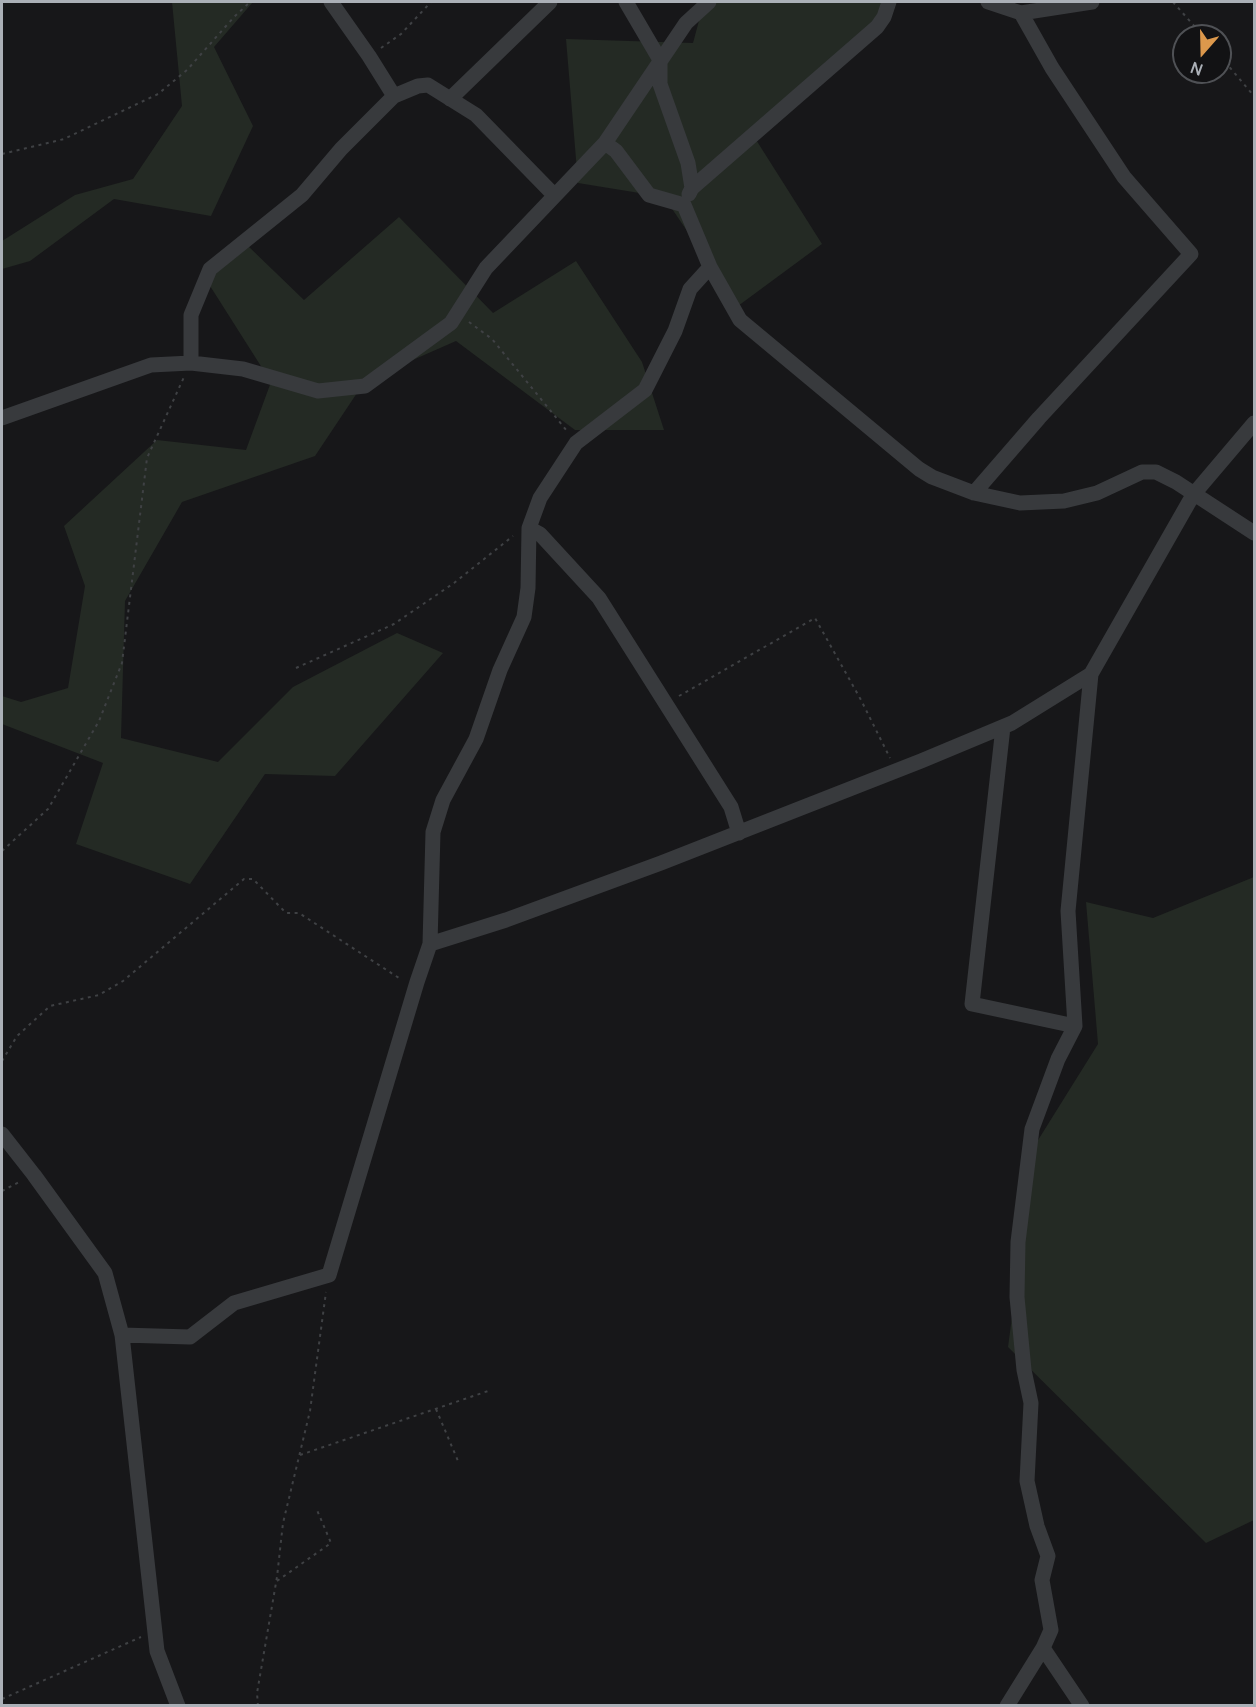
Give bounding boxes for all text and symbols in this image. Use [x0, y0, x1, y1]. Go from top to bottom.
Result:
north arrow [1172, 24, 1232, 84]
text: N [1187, 57, 1206, 81]

